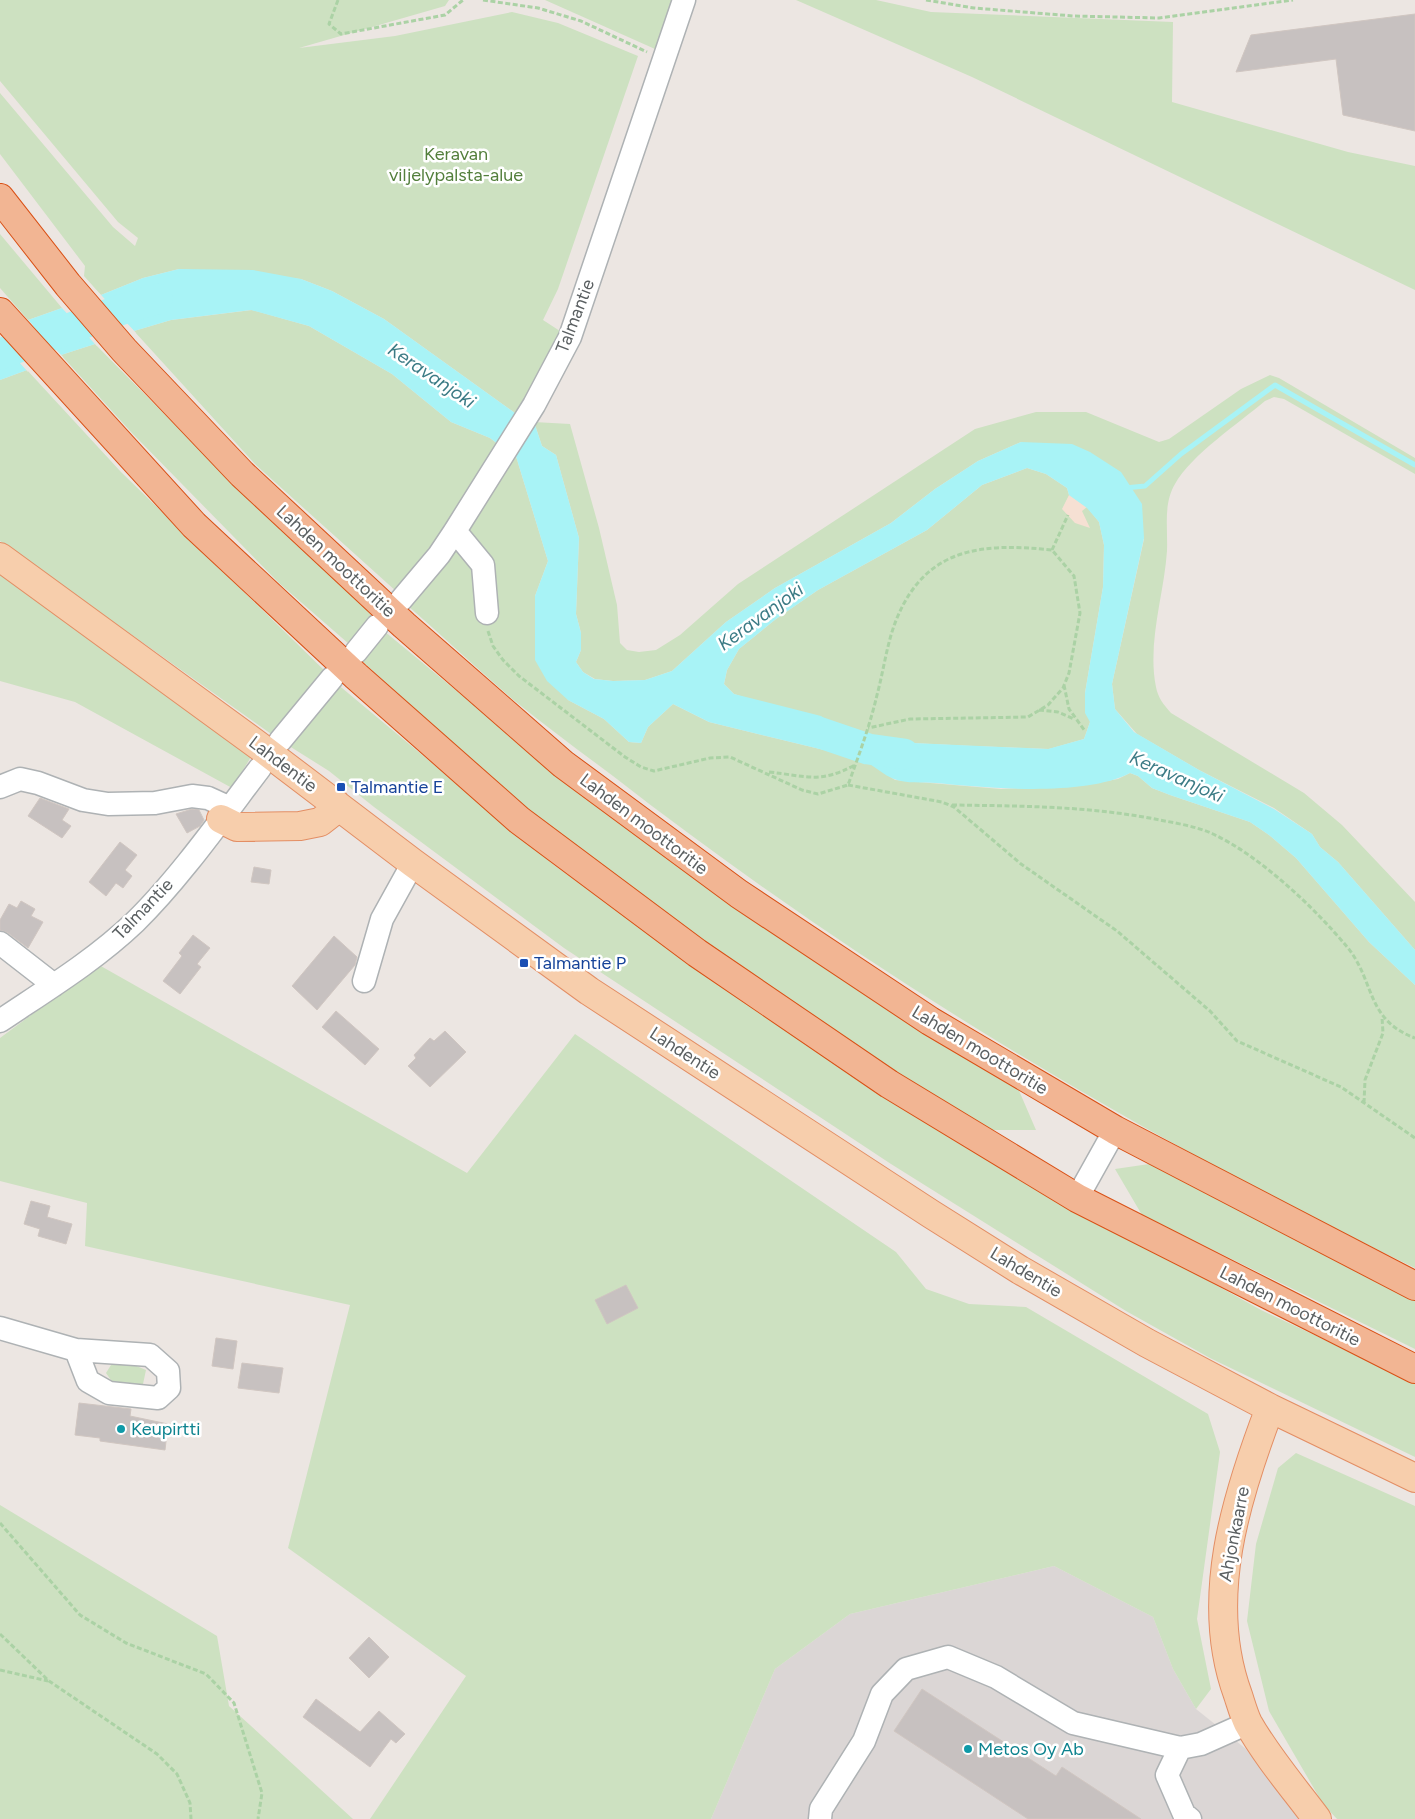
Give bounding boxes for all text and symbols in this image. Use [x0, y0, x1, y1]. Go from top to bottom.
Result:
park label: Keravan viljelypalsta-alue [389, 143, 523, 186]
street label: Talmantie [551, 276, 599, 356]
water label: Keravanjoki [384, 338, 480, 413]
street label: Lahden moottoritie [272, 500, 400, 622]
water label: Keravanjoki [713, 577, 808, 655]
street label: Lahdentie [245, 731, 322, 797]
water label: Keravanjoki [1126, 746, 1228, 808]
street label: Lahden moottoritie [576, 769, 713, 879]
place label: Talmantie E [351, 776, 443, 798]
marker: Talmantie E [335, 781, 347, 793]
street label: Talmantie [108, 873, 178, 944]
place label: Talmantie P [534, 952, 626, 974]
marker: Talmantie P [518, 957, 530, 969]
street label: Lahden moottoritie [908, 1001, 1052, 1099]
street label: Lahdentie [646, 1022, 725, 1084]
street label: Lahdentie [986, 1242, 1066, 1302]
street label: Lahden moottoritie [1216, 1261, 1364, 1351]
place label: Keupirtti [131, 1418, 200, 1440]
marker: Keupirtti [115, 1423, 127, 1435]
street label: Ahjonkaarre [1214, 1484, 1254, 1583]
place label: Metos Oy Ab [978, 1738, 1084, 1760]
marker: Metos Oy Ab [962, 1743, 974, 1755]

